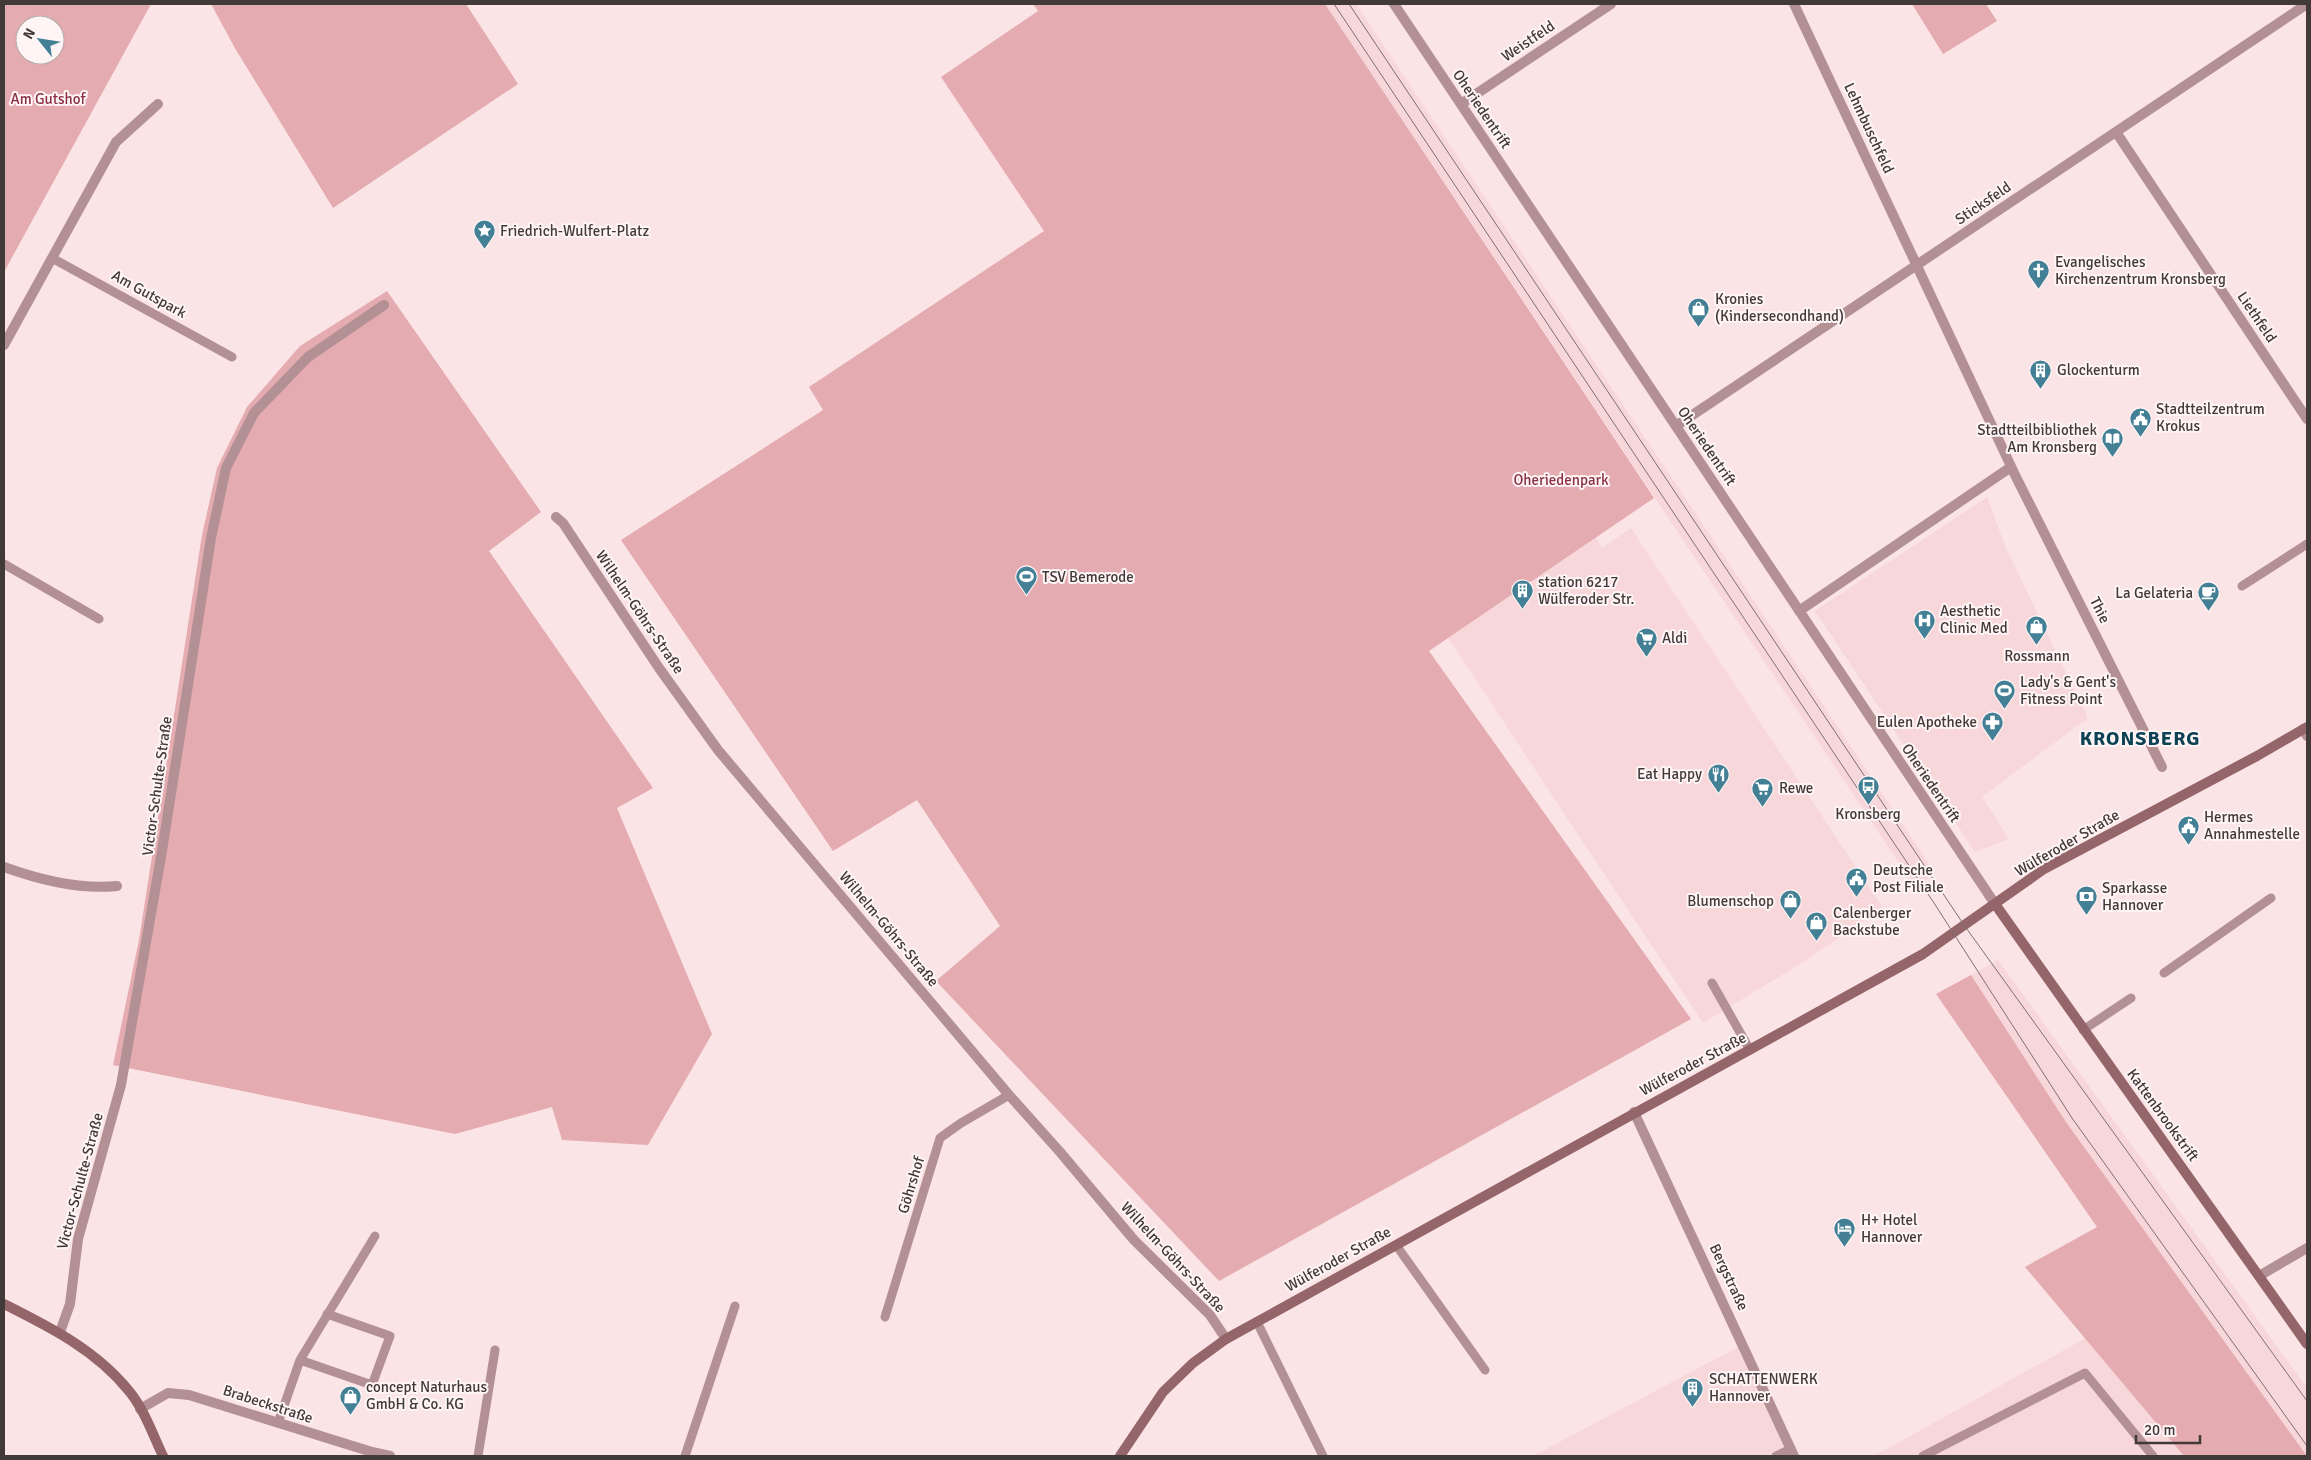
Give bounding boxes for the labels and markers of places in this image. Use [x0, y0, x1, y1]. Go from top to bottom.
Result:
place icon: Friedrich-Wulfert-Platz [472, 219, 496, 250]
place label: Friedrich-Wulfert-Platz [500, 222, 649, 240]
place label: Evangelisches Kirchenzentrum Kronsberg [2055, 253, 2226, 288]
church icon: Evangelisches Kirchenzentrum Kronsberg [2027, 259, 2051, 290]
place label: Kronies (Kindersecondhand) [1715, 290, 1844, 325]
shop icon: Kronies (Kindersecondhand) [1687, 296, 1711, 327]
building icon: Glockenturm [2029, 358, 2053, 389]
place label: Glockenturm [2057, 361, 2140, 379]
place label: Stadtteilzentrum Krokus [2156, 400, 2265, 435]
public building icon: Stadtteilzentrum Krokus [2128, 406, 2152, 437]
place label: Stadtteilbibliothek Am Kronsberg [1977, 421, 2097, 456]
library icon: Stadtteilbibliothek Am Kronsberg [2101, 427, 2125, 458]
sports icon: TSV Bemerode [1014, 565, 1038, 596]
place label: TSV Bemerode [1042, 568, 1134, 586]
place label: station 6217 Wülferoder Str. [1538, 573, 1635, 608]
building icon: station 6217 Wülferoder Str. [1510, 579, 1534, 610]
cafe icon: La Gelateria [2197, 581, 2221, 612]
place label: La Gelateria [2115, 584, 2193, 602]
place label: Aesthetic Clinic Med [1940, 602, 2008, 637]
hospital icon: Aesthetic Clinic Med [1912, 608, 1936, 639]
shop icon: Rossmann [2025, 615, 2049, 646]
supermarket icon: Aldi [1634, 626, 1658, 657]
place label: Aldi [1662, 629, 1687, 647]
place label: Rossmann [2004, 647, 2070, 665]
place label: Lady's & Gent's Fitness Point [2020, 673, 2116, 708]
sports icon: Lady's & Gent's Fitness Point [1992, 679, 2016, 710]
pharmacy icon: Eulen Apotheke [1981, 710, 2005, 741]
place label: Eulen Apotheke [1877, 713, 1977, 731]
restaurant icon: Eat Happy [1706, 762, 1730, 793]
place label: Eat Happy [1637, 765, 1702, 783]
bus stop icon: Kronsberg [1856, 774, 1880, 805]
supermarket icon: Rewe [1751, 776, 1775, 807]
place label: Rewe [1779, 779, 1813, 797]
place label: Kronsberg [1835, 805, 1901, 823]
place label: Hermes Annahmestelle [2204, 808, 2300, 843]
public building icon: Hermes Annahmestelle [2176, 814, 2200, 845]
place label: Deutsche Post Filiale [1873, 861, 1944, 896]
public building icon: Deutsche Post Filiale [1845, 867, 1869, 898]
place label: Sparkasse Hannover [2102, 879, 2167, 914]
bank icon: Sparkasse Hannover [2074, 885, 2098, 916]
shop icon: Blumenschop [1778, 889, 1802, 920]
place label: Blumenschop [1687, 892, 1774, 910]
place label: Calenberger Backstube [1833, 904, 1912, 939]
shop icon: Calenberger Backstube [1805, 910, 1829, 941]
place label: H+ Hotel Hannover [1861, 1211, 1923, 1246]
hotel icon: H+ Hotel Hannover [1833, 1217, 1857, 1248]
place label: SCHATTENWERK Hannover [1709, 1370, 1818, 1405]
building icon: SCHATTENWERK Hannover [1681, 1376, 1705, 1407]
place label: concept Naturhaus GmbH & Co. KG [366, 1378, 488, 1413]
shop icon: concept Naturhaus GmbH & Co. KG [338, 1384, 362, 1415]

